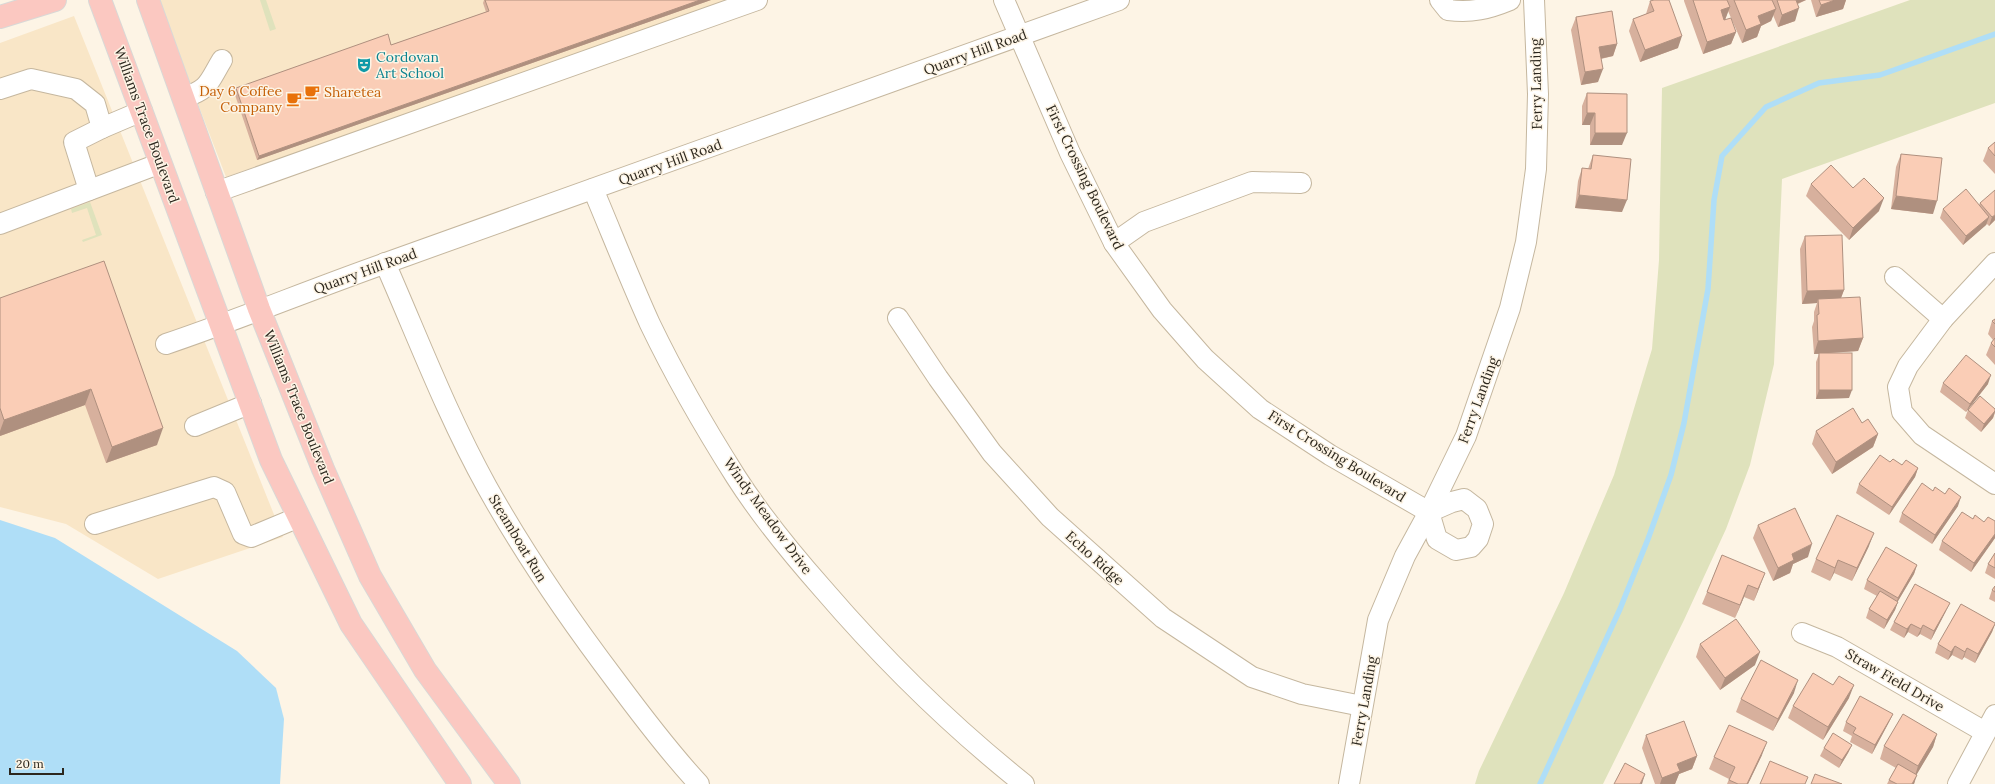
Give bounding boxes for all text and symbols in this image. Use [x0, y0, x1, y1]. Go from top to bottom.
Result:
street label: Quarry Hill Road [921, 25, 1029, 79]
street label: Ferry Landing [1526, 38, 1546, 130]
street label: Williams Trace Boulevard [110, 45, 184, 205]
place label: Cordovan Art School [375, 48, 444, 82]
theatre icon: Cordovan Art School [355, 56, 373, 74]
place label: Day 6 Coffee Company [199, 82, 283, 116]
cafe icon: Sharetea [303, 83, 321, 101]
place label: Sharetea [324, 83, 381, 101]
cafe icon: Day 6 Coffee Company [285, 90, 303, 108]
street label: First Crossing Boulevard [1042, 102, 1128, 252]
street label: Quarry Hill Road [616, 135, 724, 189]
street label: Quarry Hill Road [311, 244, 419, 298]
street label: Williams Trace Boulevard [260, 327, 338, 487]
street label: Ferry Landing [1454, 354, 1502, 446]
street label: First Crossing Boulevard [1265, 406, 1409, 506]
street label: Windy Meadow Drive [720, 454, 816, 578]
street label: Steamboat Run [485, 491, 551, 585]
street label: Echo Ridge [1062, 527, 1128, 589]
street label: Straw Field Drive [1842, 644, 1948, 716]
street label: Ferry Landing [1347, 654, 1381, 747]
scale bar [10, 750, 63, 776]
text: 20 m [16, 756, 44, 771]

